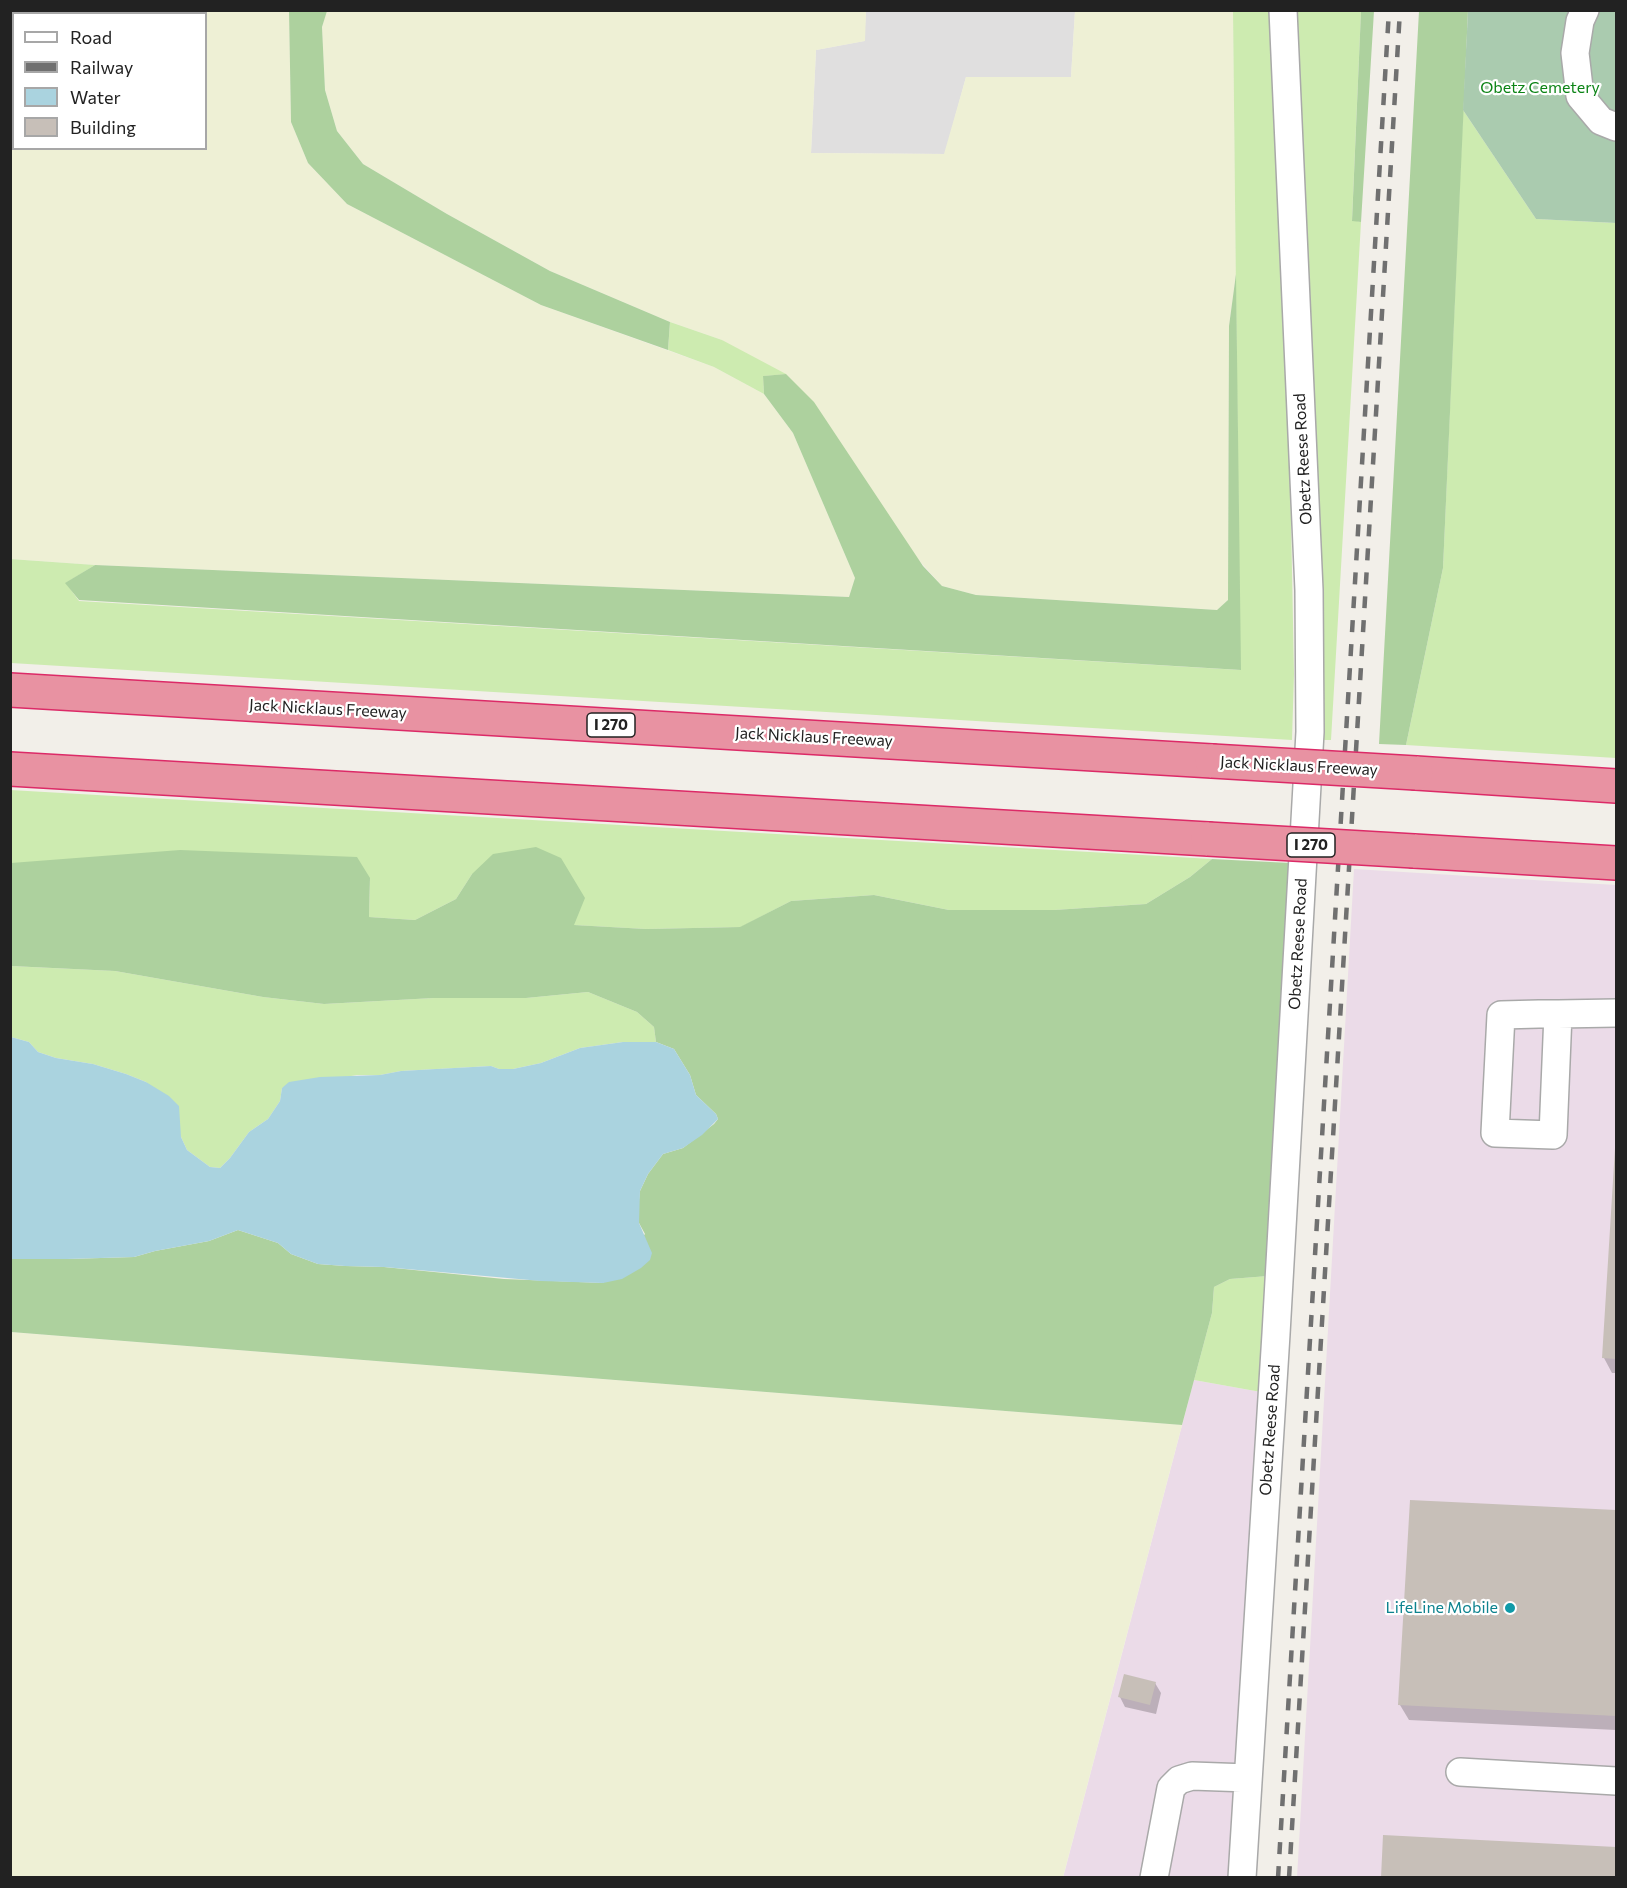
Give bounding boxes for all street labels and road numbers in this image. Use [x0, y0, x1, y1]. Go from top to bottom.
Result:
street label: Obetz Reese Road [1290, 393, 1316, 525]
street label: Jack Nicklaus Freeway [249, 695, 407, 723]
road number: I 270 [587, 713, 635, 737]
street label: Jack Nicklaus Freeway [735, 723, 893, 751]
street label: Jack Nicklaus Freeway [1220, 752, 1378, 780]
road number: I 270 [1287, 833, 1335, 857]
street label: Obetz Reese Road [1285, 878, 1311, 1010]
street label: Obetz Reese Road [1256, 1364, 1284, 1496]

